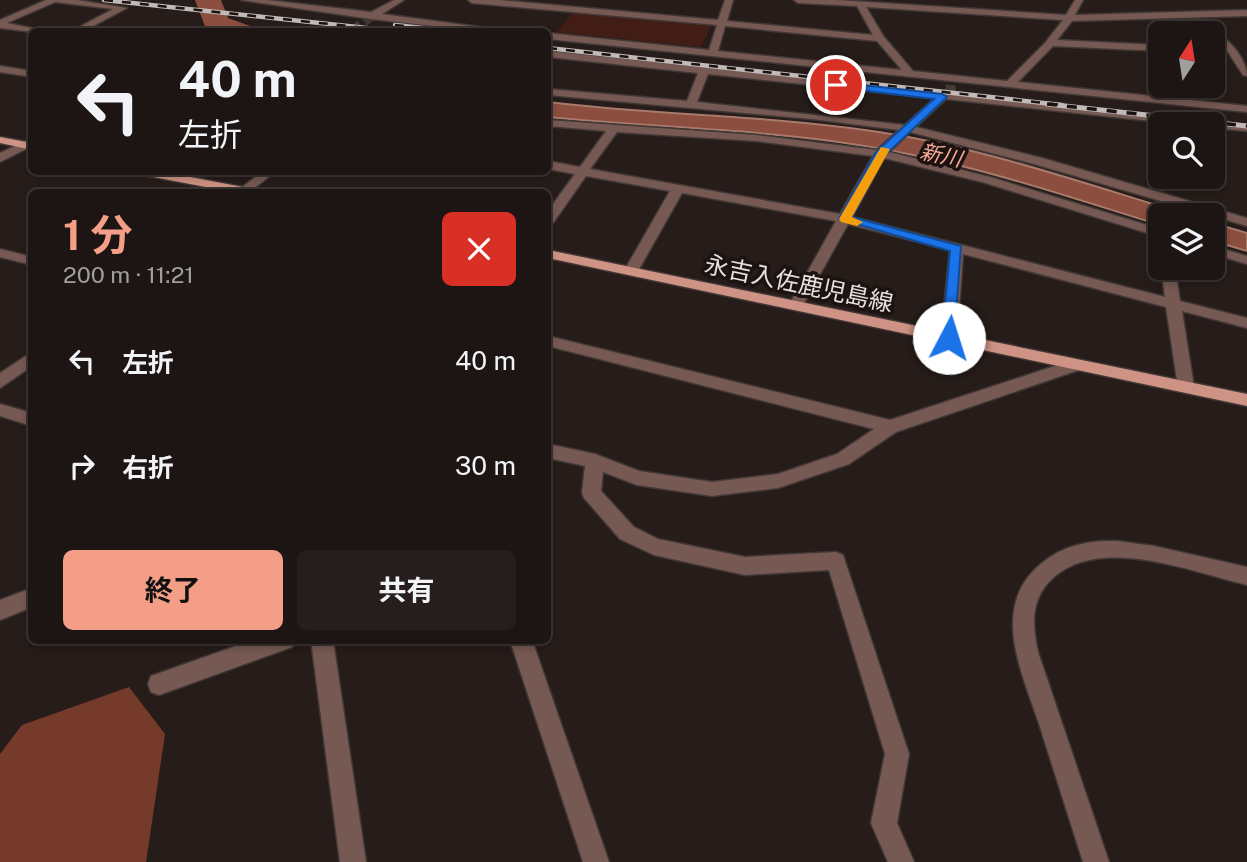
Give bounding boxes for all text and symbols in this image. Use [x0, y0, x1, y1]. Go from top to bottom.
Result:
north arrow [1148, 21, 1225, 98]
map controls [1148, 21, 1225, 280]
text: 40 m [178, 50, 297, 108]
pin [806, 55, 866, 115]
icon: left [63, 56, 154, 147]
icon: arrive [817, 66, 855, 104]
button: search [1148, 112, 1225, 189]
text: 左折 [178, 116, 242, 153]
water label: 新川 [918, 138, 966, 172]
button: layers [1148, 203, 1225, 280]
text: 1 分 [63, 210, 132, 259]
button: close [442, 212, 516, 286]
street label: 永吉入佐鹿児島線 [702, 249, 896, 317]
text: 200 m · 11:21 [63, 261, 194, 288]
position arrow [912, 301, 986, 375]
icon: left [63, 342, 101, 380]
text: 40 m [455, 345, 516, 376]
text: 左折 [122, 347, 174, 378]
icon: right [63, 447, 101, 485]
text: 30 m [455, 450, 516, 481]
text: 右折 [122, 452, 174, 483]
button: 終了 [63, 550, 283, 630]
button: 共有 [297, 550, 516, 630]

